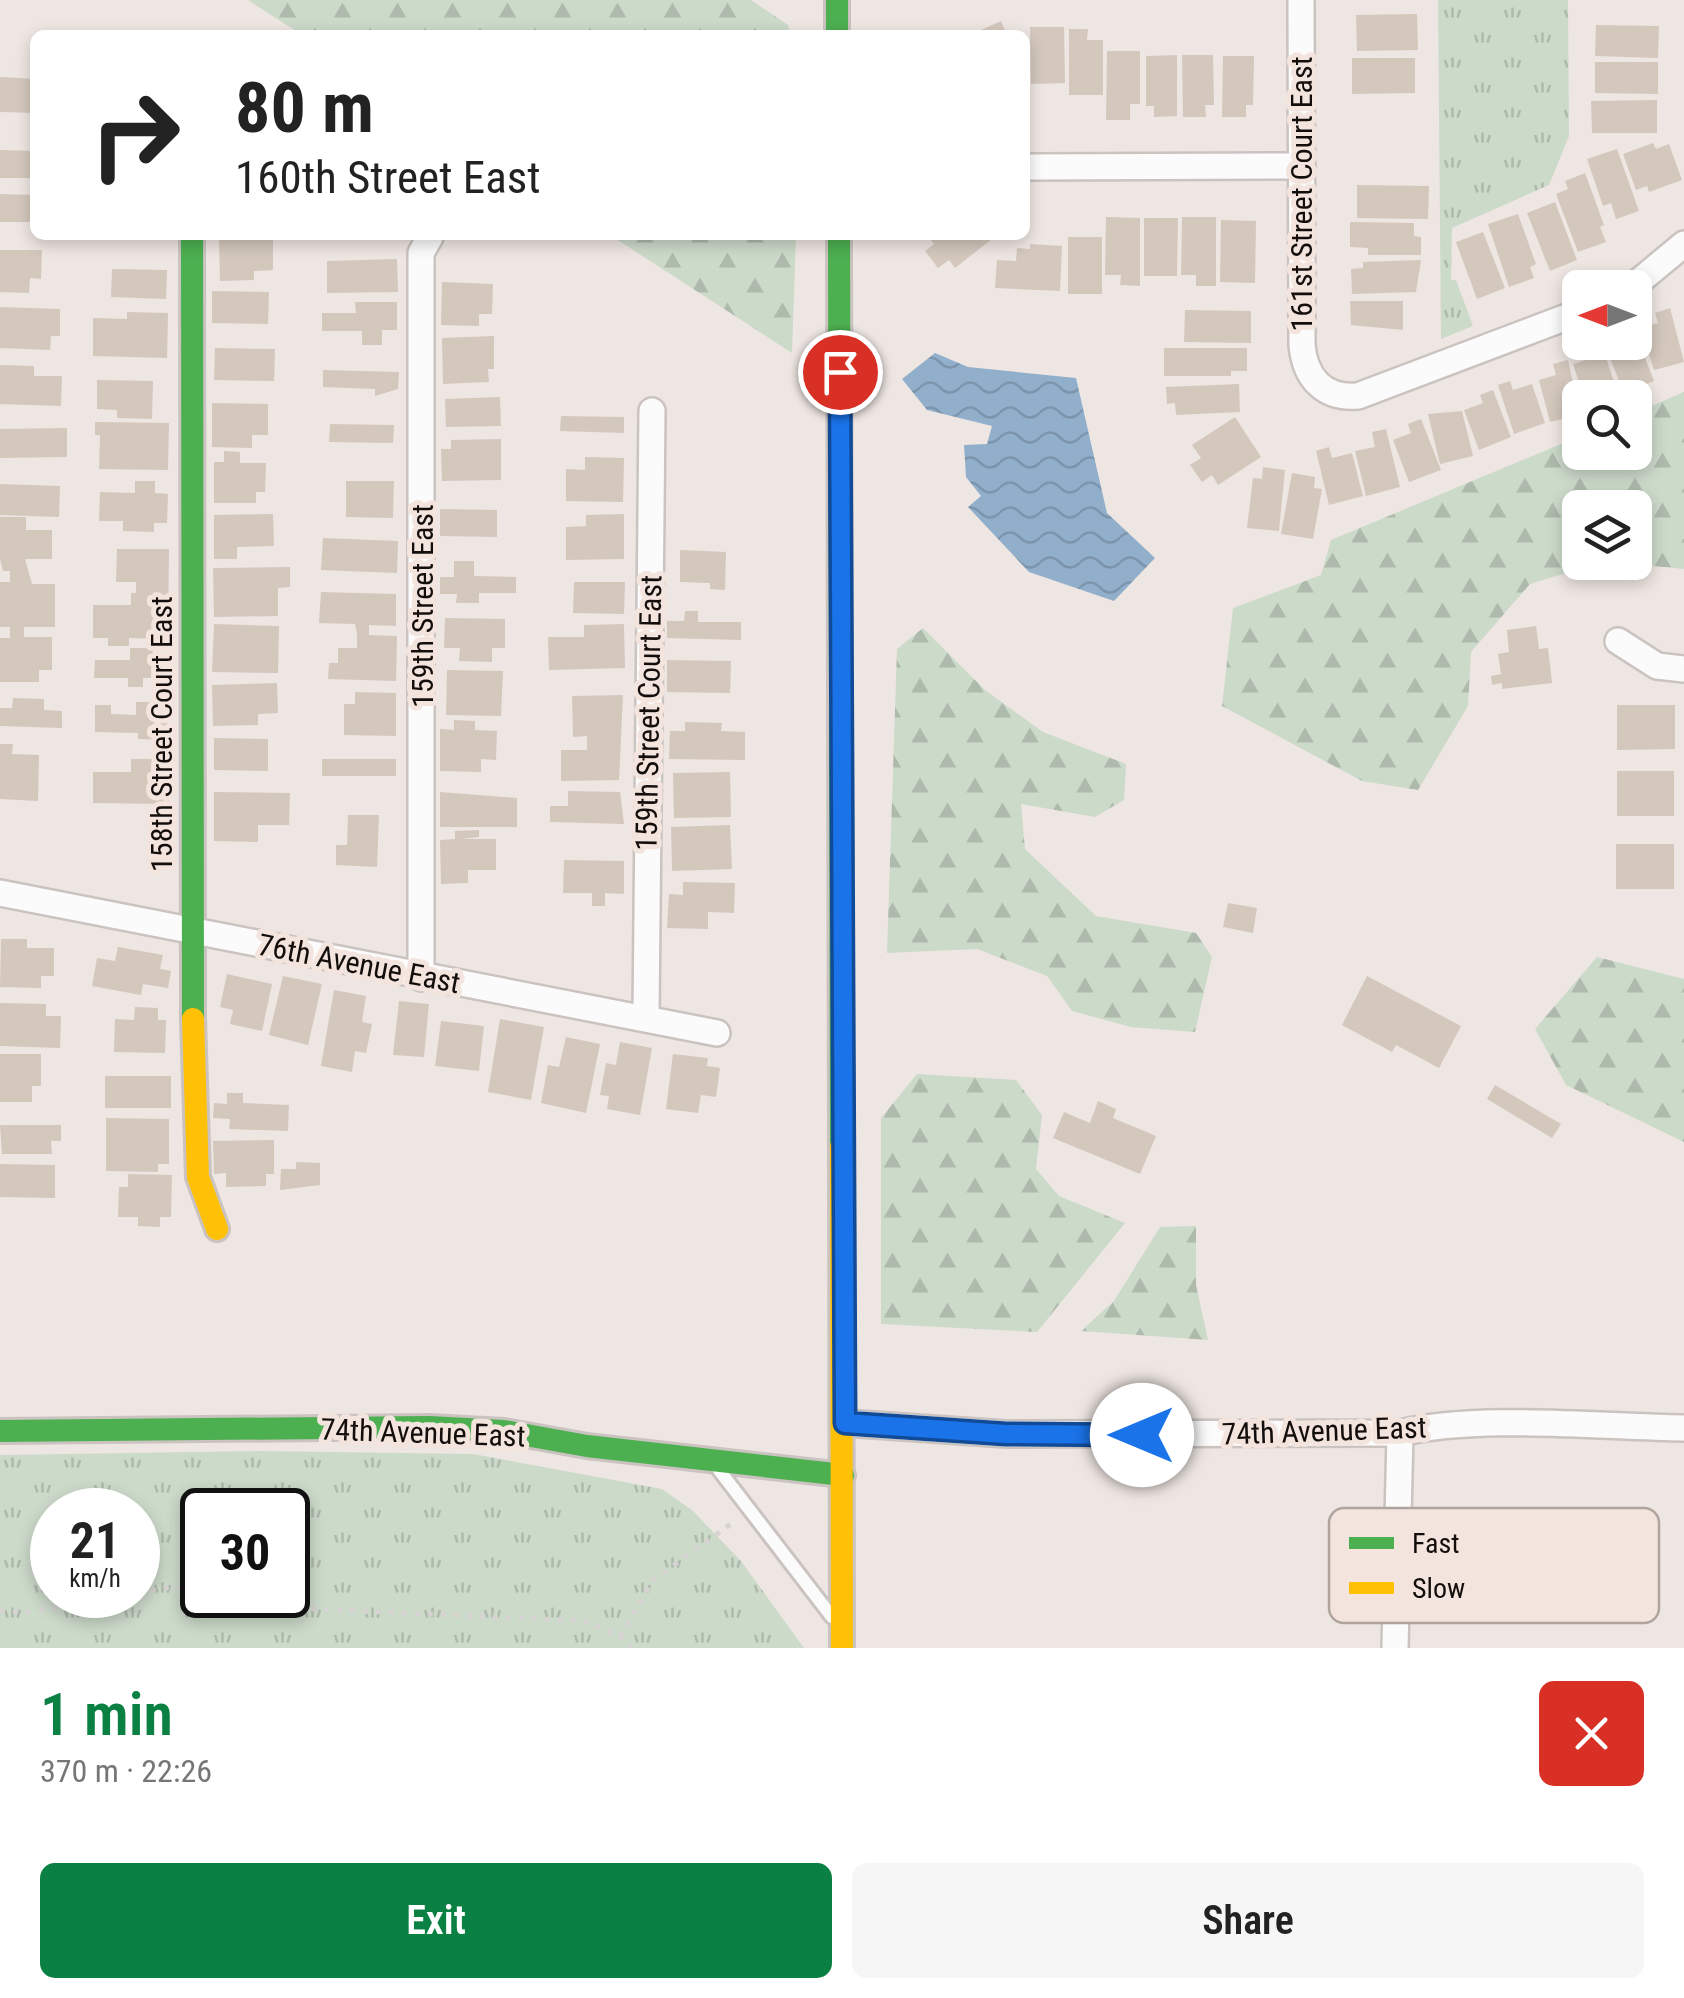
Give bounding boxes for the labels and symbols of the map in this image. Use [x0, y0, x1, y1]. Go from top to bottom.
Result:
street label: 161st Street Court East [1284, 56, 1319, 332]
north arrow [1562, 270, 1652, 360]
pin [798, 330, 883, 415]
street label: 159th Street East [405, 504, 440, 708]
street label: 159th Street Court East [629, 575, 668, 851]
street label: 158th Street Court East [144, 596, 179, 872]
street label: 76th Avenue East [255, 927, 463, 1000]
position arrow [1090, 1383, 1194, 1487]
street label: 74th Avenue East [1221, 1409, 1427, 1452]
street label: 74th Avenue East [320, 1411, 526, 1454]
speed limit sign: 30 [180, 1488, 310, 1618]
legend [1329, 1508, 1659, 1623]
text: Fast [1412, 1527, 1459, 1560]
text: Slow [1412, 1572, 1465, 1605]

